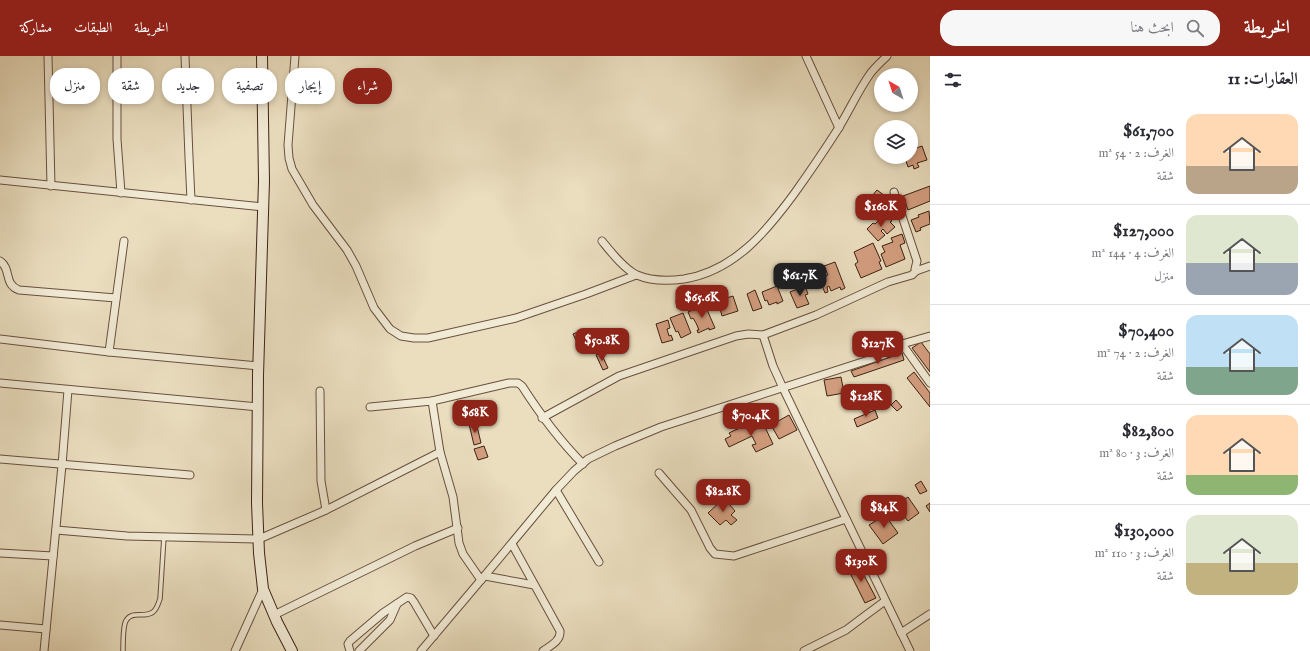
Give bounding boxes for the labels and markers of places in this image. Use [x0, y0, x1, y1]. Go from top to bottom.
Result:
pin: $160K [853, 194, 909, 228]
pin: $61.7K [767, 263, 833, 297]
pin: $65.6K [669, 285, 735, 319]
pin: $50.8K [569, 328, 635, 362]
pin: $127K [850, 331, 906, 365]
pin: $128K [838, 384, 894, 418]
pin: $68K [451, 400, 499, 434]
pin: $70.4K [718, 403, 784, 437]
pin: $82.8K [690, 479, 756, 513]
pin: $84K [860, 495, 908, 529]
pin: $130K [833, 549, 889, 583]

